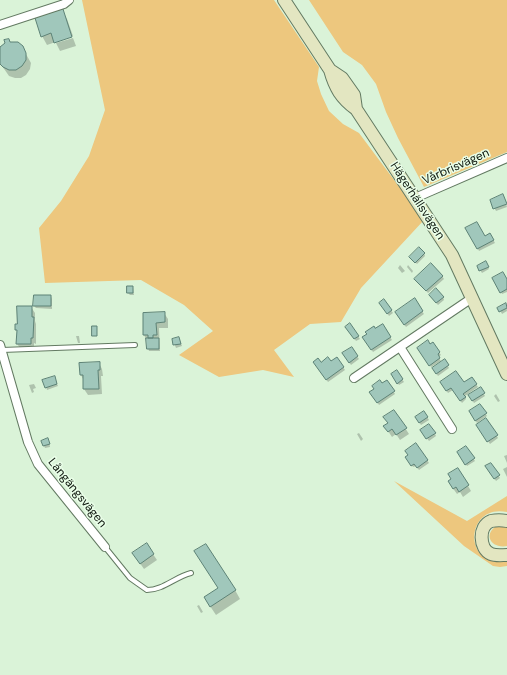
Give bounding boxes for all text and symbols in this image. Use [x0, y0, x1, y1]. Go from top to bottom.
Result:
street label: Vårbrisvägen [420, 146, 492, 188]
street label: Hägerhällsvägen [387, 160, 447, 242]
street label: Långängsvägen [45, 455, 109, 531]

